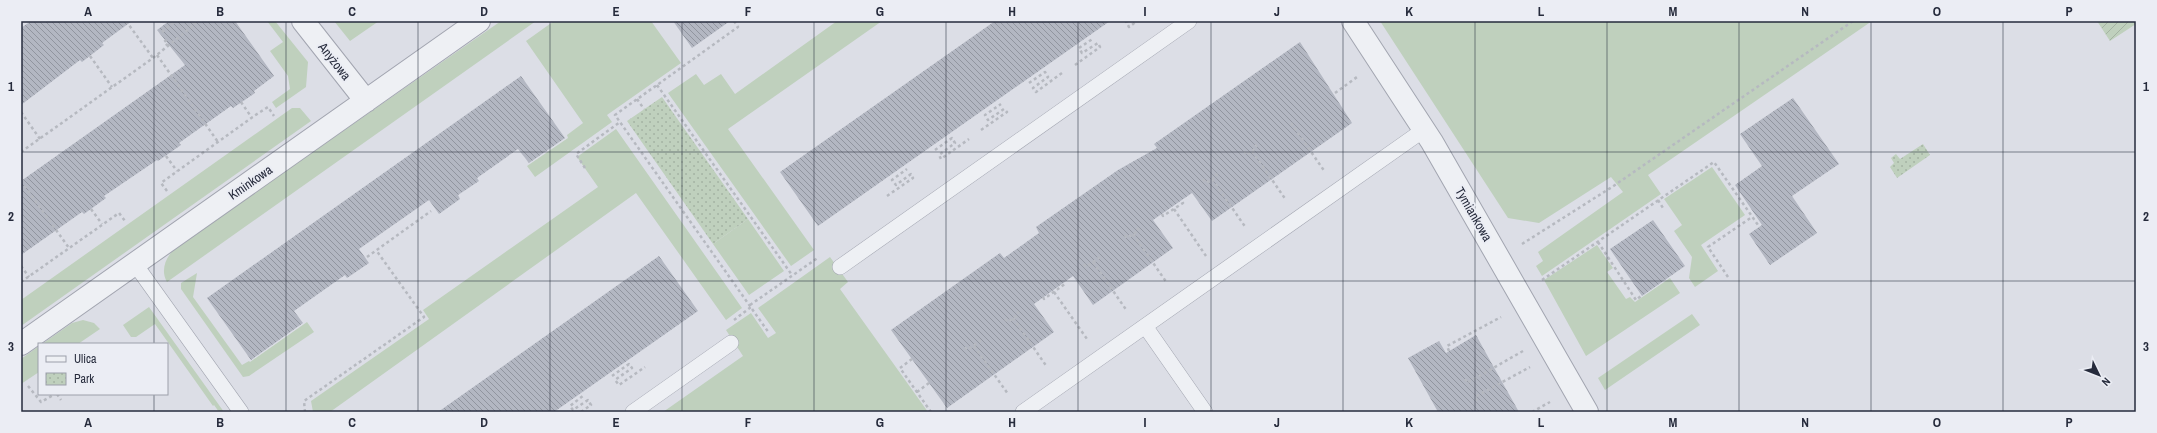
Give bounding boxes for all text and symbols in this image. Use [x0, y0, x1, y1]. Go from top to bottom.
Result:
text: A [84, 3, 92, 20]
text: B [216, 3, 224, 20]
text: C [348, 3, 356, 20]
text: D [480, 3, 488, 20]
text: E [612, 3, 620, 20]
text: F [745, 3, 752, 20]
text: G [876, 3, 884, 20]
text: H [1008, 3, 1016, 20]
text: I [1144, 3, 1147, 20]
text: J [1274, 3, 1280, 20]
text: K [1405, 3, 1413, 20]
text: L [1538, 3, 1545, 20]
text: M [1669, 3, 1678, 20]
text: N [1801, 3, 1809, 20]
text: O [1933, 3, 1941, 20]
text: P [2065, 3, 2073, 20]
street label: Anyżowa [314, 38, 355, 84]
text: 1 [8, 78, 14, 95]
text: 1 [2143, 78, 2149, 95]
street label: Kminkowa [225, 161, 276, 204]
street label: Tymiankowa [1451, 184, 1496, 244]
text: 2 [8, 208, 14, 225]
text: 2 [2143, 208, 2149, 225]
text: 3 [8, 338, 14, 355]
text: 3 [2143, 338, 2149, 355]
legend [38, 343, 168, 395]
text: Ulica [74, 351, 97, 367]
north arrow [2079, 355, 2119, 395]
text: Park [74, 371, 94, 387]
text: N [2099, 375, 2114, 389]
text: A [84, 414, 92, 431]
text: B [216, 414, 224, 431]
text: C [348, 414, 356, 431]
text: D [480, 414, 488, 431]
text: E [612, 414, 620, 431]
text: F [745, 414, 752, 431]
text: G [876, 414, 884, 431]
text: H [1008, 414, 1016, 431]
text: I [1144, 414, 1147, 431]
text: J [1274, 414, 1280, 431]
text: K [1405, 414, 1413, 431]
text: L [1538, 414, 1545, 431]
text: M [1669, 414, 1678, 431]
text: N [1801, 414, 1809, 431]
text: O [1933, 414, 1941, 431]
text: P [2065, 414, 2073, 431]

